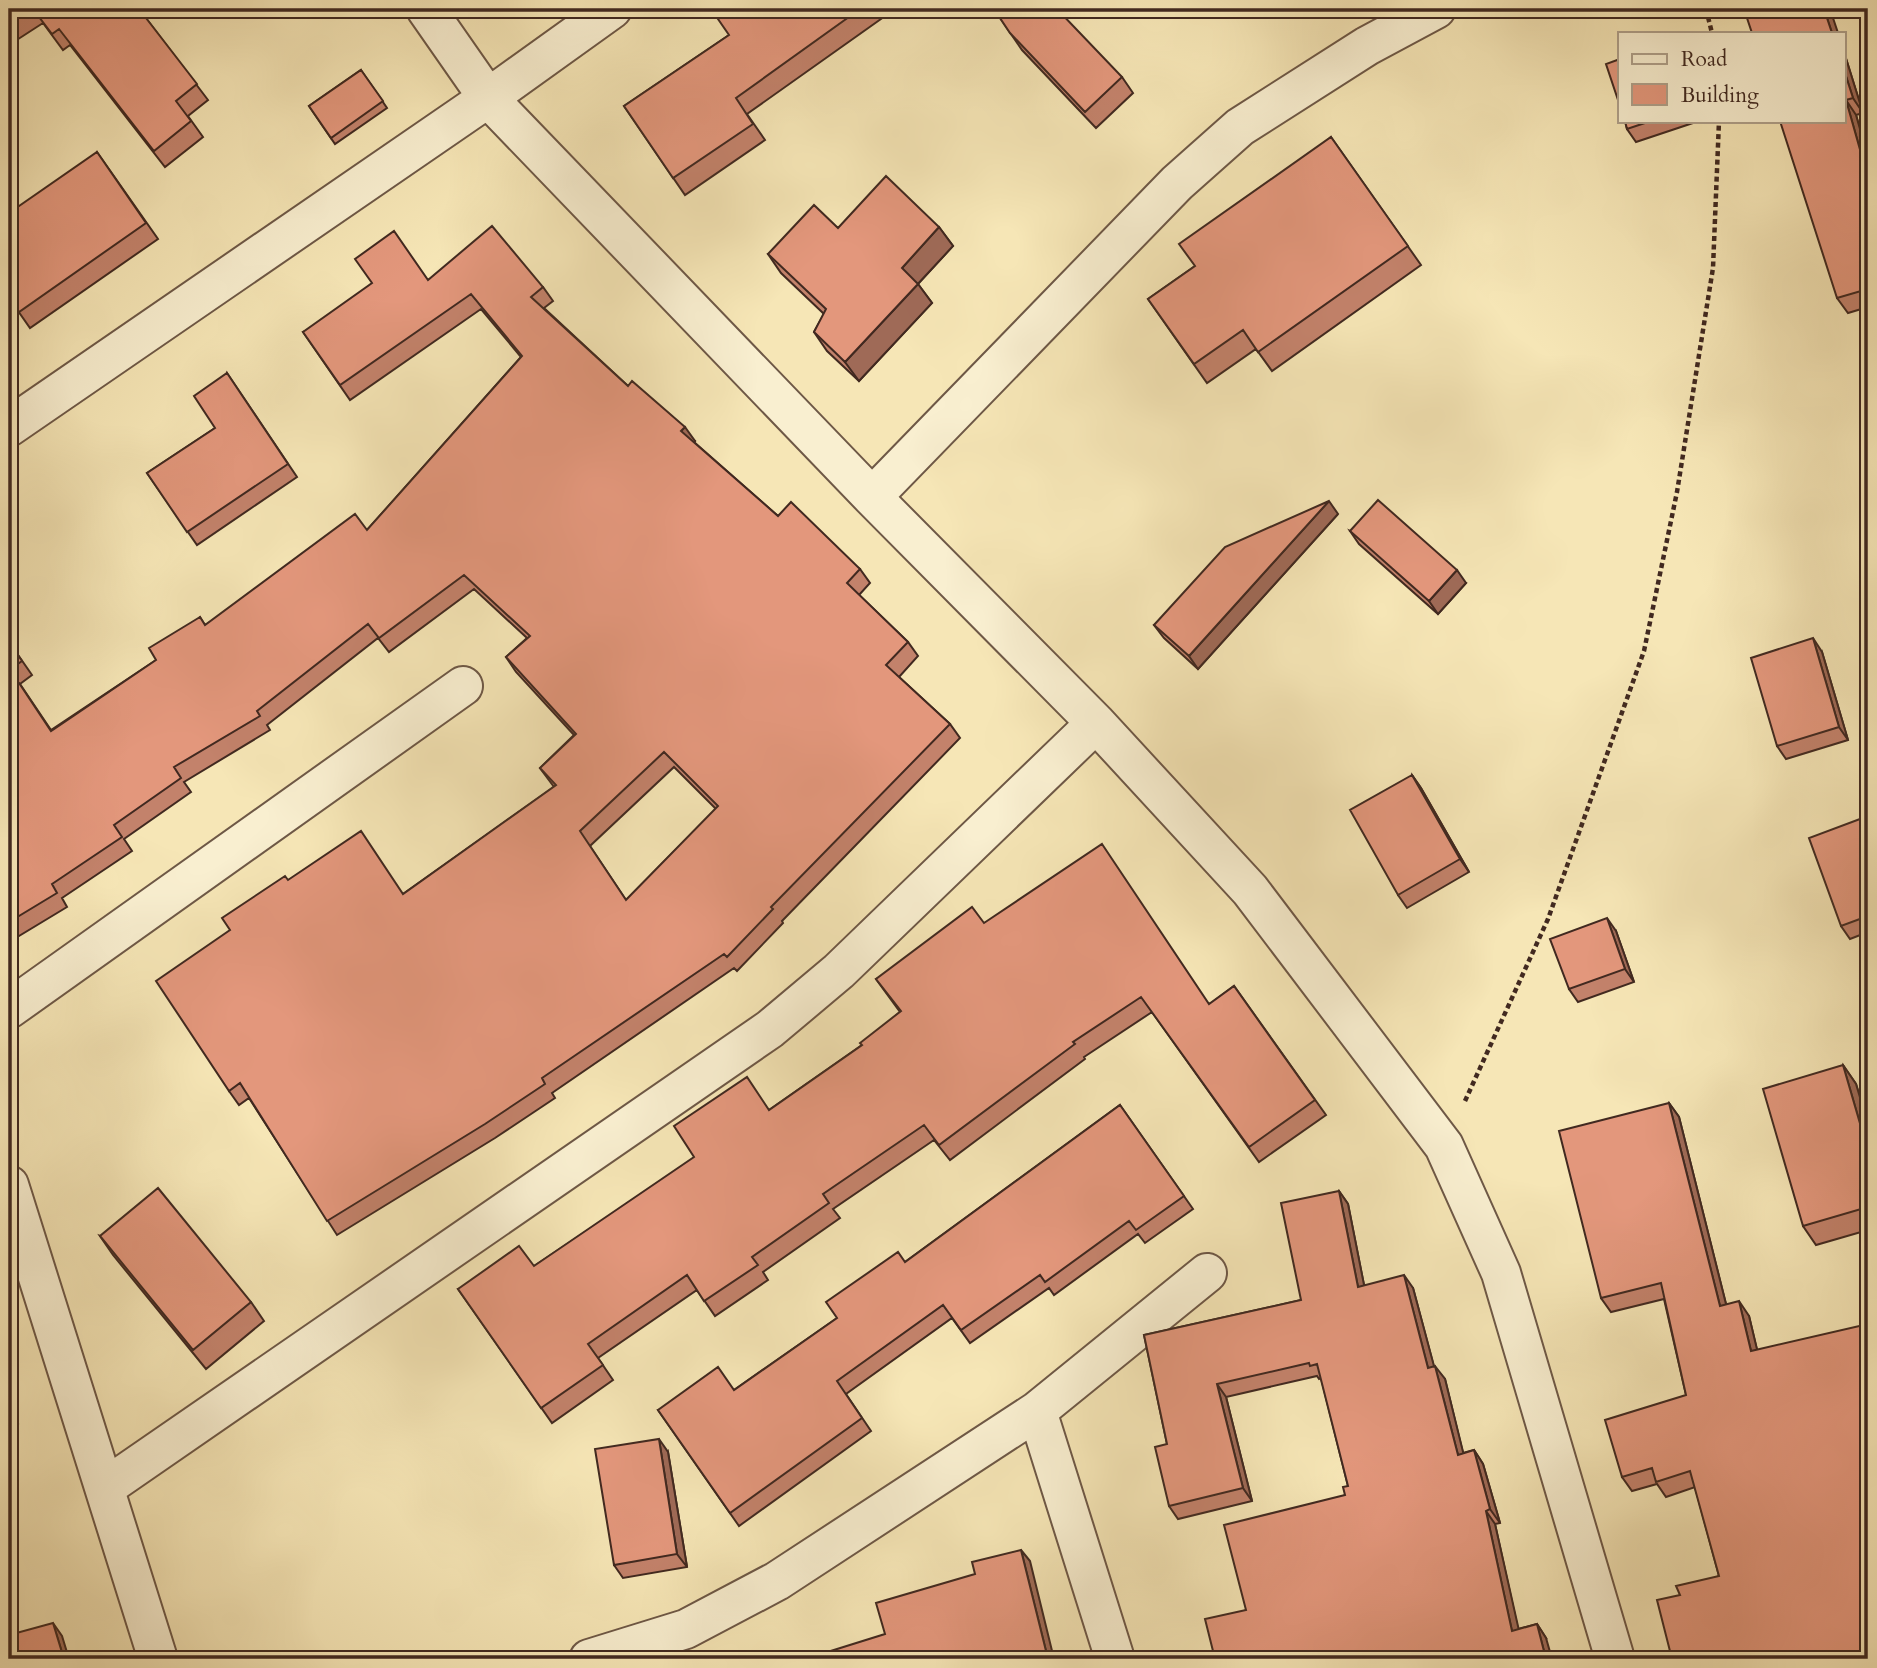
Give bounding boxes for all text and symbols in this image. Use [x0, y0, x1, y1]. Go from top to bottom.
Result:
legend [1618, 32, 1846, 122]
text: Road [1681, 45, 1727, 74]
text: Building [1681, 81, 1759, 110]

